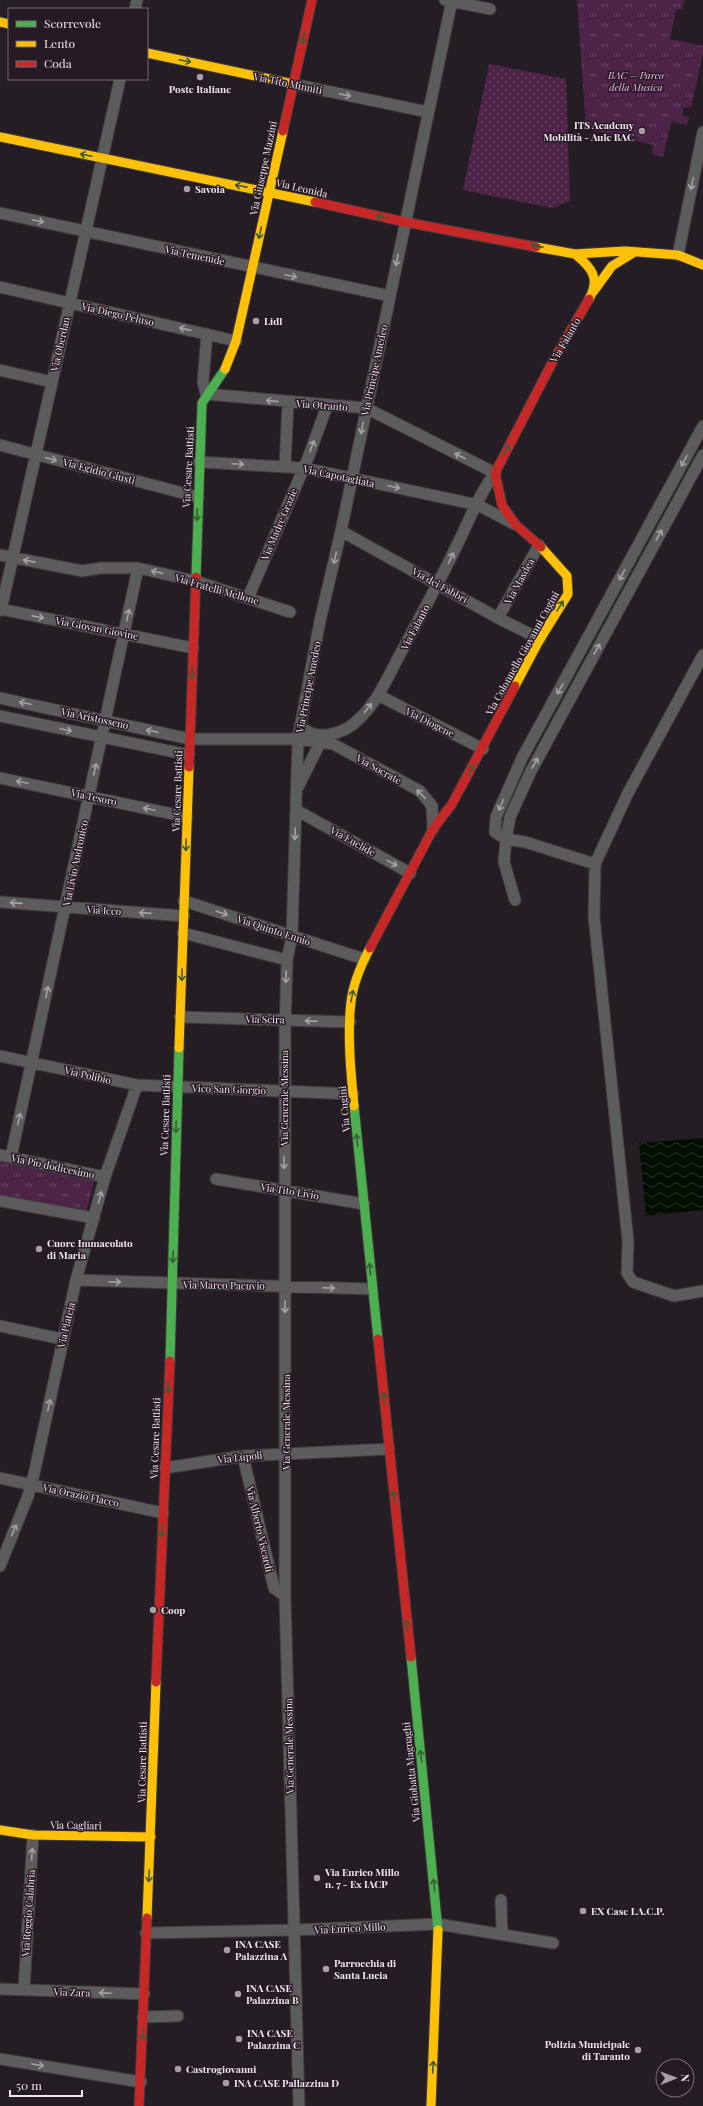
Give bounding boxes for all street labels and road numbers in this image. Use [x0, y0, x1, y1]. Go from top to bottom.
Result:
street label: Via Tito Minniti [251, 69, 324, 97]
street label: Via Giuseppe Mazzini [246, 120, 280, 217]
street label: Via Leonida [274, 175, 329, 201]
street label: Via Temenide [163, 242, 226, 268]
street label: Via Diego Peluso [79, 299, 156, 329]
street label: Via Oberdan [47, 315, 73, 374]
street label: Via Falanto [546, 315, 584, 366]
street label: Via Principe Amedeo [357, 323, 391, 418]
street label: Via Otranto [295, 396, 349, 414]
street label: Via Cesare Battisti [179, 426, 197, 509]
street label: Via Egidio Giusti [60, 454, 137, 487]
street label: Via Capotagliata [301, 461, 376, 490]
street label: Via Madre Grazie [257, 486, 300, 563]
street label: Via Masdea [500, 556, 537, 607]
street label: Via dei Fabbri [409, 563, 470, 606]
street label: Via Fratelli Mellone [172, 570, 261, 608]
street label: Via Colonnello Giovanni Cugini [482, 588, 562, 718]
street label: Via Falanto [397, 601, 433, 653]
street label: Via Giovan Giovine [53, 613, 140, 643]
street label: Via Principe Amedeo [292, 640, 324, 735]
street label: Via Diogene [402, 703, 457, 740]
street label: Via Aristosseno [59, 704, 130, 732]
street label: Via Cesare Battisti [169, 750, 185, 833]
street label: Via Socrate [353, 750, 404, 787]
street label: Via Tesoro [69, 785, 119, 809]
street label: Via Livio Andronico [59, 818, 91, 908]
street label: Via Euclide [327, 822, 378, 859]
street label: Via Icco [85, 902, 122, 918]
street label: Via Quinto Ennio [235, 911, 313, 949]
street label: Via Scira [244, 1012, 285, 1026]
street label: Via Generale Messina [277, 1050, 291, 1147]
street label: Via Polibio [62, 1063, 113, 1087]
street label: Via Cesare Battisti [157, 1074, 173, 1157]
street label: Vico San Giorgio [191, 1081, 267, 1097]
street label: Via Cugini [335, 1085, 353, 1134]
street label: Via Pio dodicesimo [9, 1150, 96, 1182]
street label: Via Tito Livio [259, 1179, 321, 1203]
street label: Via Marco Pacuvio [182, 1277, 266, 1293]
street label: Via Plateja [54, 1301, 78, 1350]
street label: Via Generale Messina [279, 1374, 293, 1471]
street label: Via Cesare Battisti [147, 1397, 163, 1480]
street label: Via Lùpoli [216, 1448, 263, 1466]
street label: Via Orazio Flacco [41, 1480, 121, 1510]
street label: Via Alberto Viscardi [243, 1484, 277, 1573]
street label: Via Generale Messina [281, 1698, 297, 1795]
street label: Via Cesare Battisti [134, 1721, 150, 1804]
street label: Via Giobatta Magnaghi [399, 1721, 423, 1824]
street label: Via Cagliari [49, 1818, 102, 1832]
street label: Via Reggio Calabria [18, 1869, 38, 1958]
street label: Via Enrico Millo [313, 1919, 386, 1937]
street label: Via Zara [52, 1984, 91, 2000]

